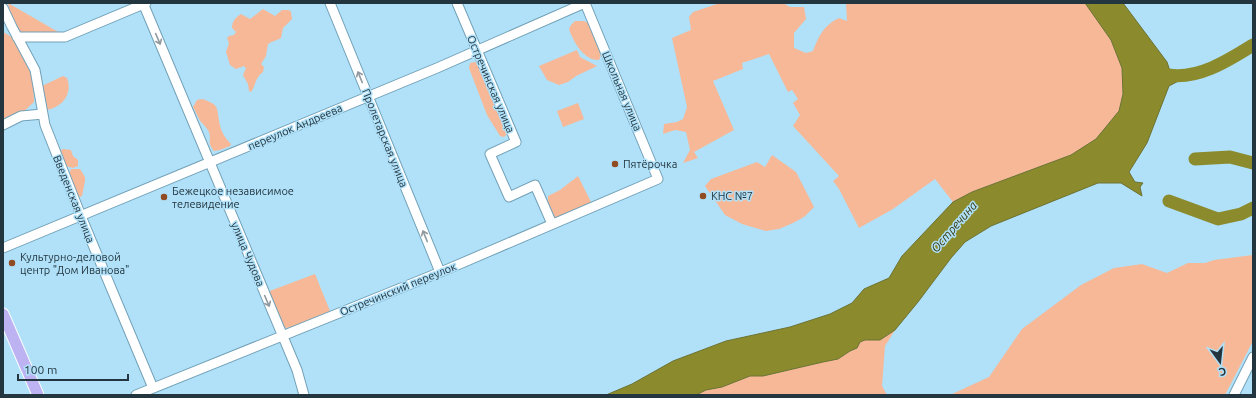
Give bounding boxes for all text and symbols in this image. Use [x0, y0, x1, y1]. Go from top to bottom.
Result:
one-way arrow [155, 33, 162, 45]
street label: Остречинская улица [465, 33, 517, 135]
street label: Школьная улица [600, 49, 644, 133]
one-way arrow [356, 71, 363, 83]
street label: Пролетарская улица [360, 87, 410, 189]
street label: переулок Андреева [246, 102, 344, 152]
street label: Введенская улица [51, 154, 97, 244]
place label: Пятёрочка [623, 158, 677, 170]
marker: Пятёрочка [610, 159, 620, 169]
place label: Бежецкое независимое телевидение [172, 185, 294, 210]
place label: КНС №7 [711, 190, 753, 202]
marker: КНС №7 [698, 191, 708, 201]
marker: Бежецкое независимое телевидение [159, 192, 169, 202]
water label: Остречина [928, 198, 979, 255]
street label: улица Чудова [229, 220, 267, 288]
one-way arrow [421, 230, 429, 242]
place label: Культурно-деловой центр "Дом Иванова" [20, 251, 129, 276]
marker: Культурно-деловой центр "Дом Иванова" [7, 258, 17, 268]
street label: Остречинский переулок [338, 260, 458, 318]
one-way arrow [264, 295, 272, 307]
north arrow [1200, 342, 1240, 382]
scale bar [18, 356, 128, 382]
text: 100 m [24, 363, 57, 376]
text: С [1218, 365, 1228, 378]

